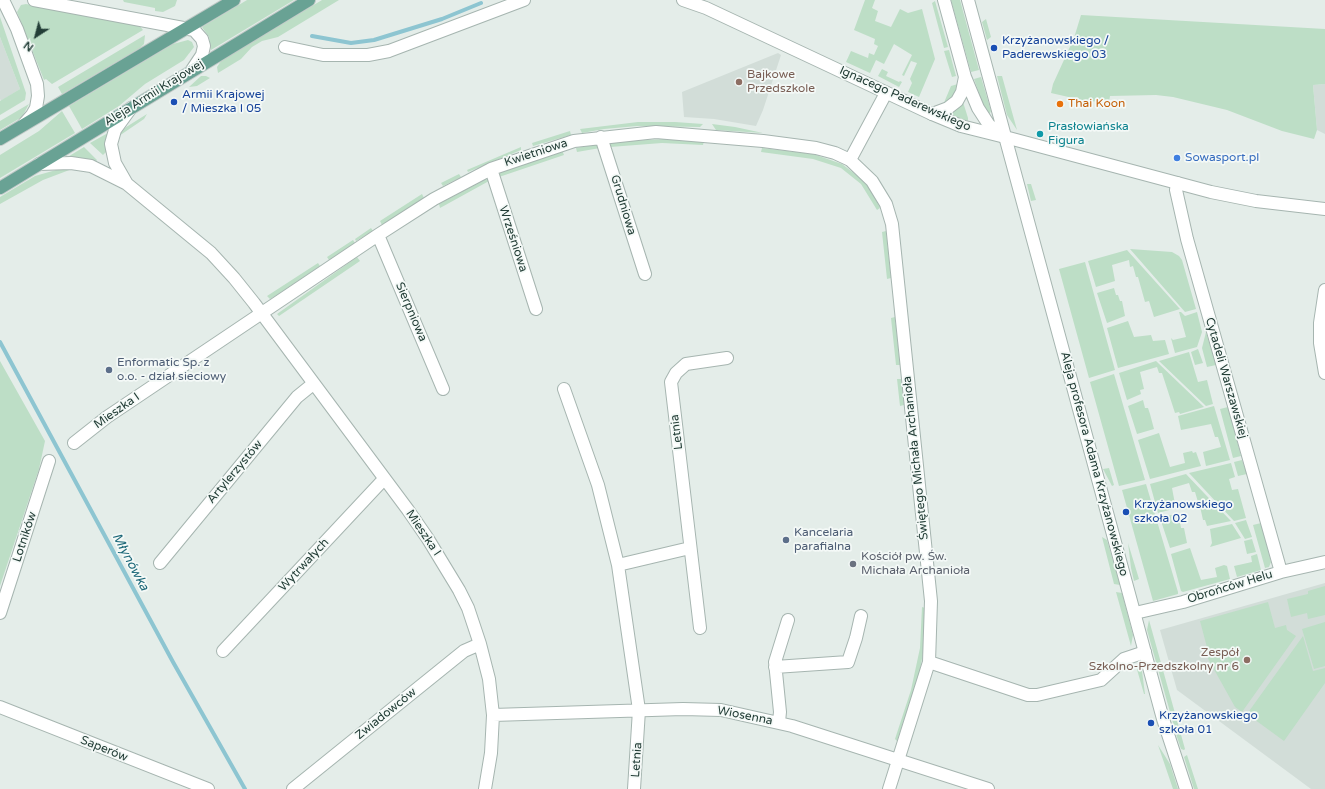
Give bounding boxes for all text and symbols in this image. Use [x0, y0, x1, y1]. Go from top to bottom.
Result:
north arrow [16, 16, 56, 56]
place label: Krzyżanowskiego / Paderewskiego 03 [1002, 34, 1109, 62]
text: N [21, 38, 36, 54]
marker: Krzyżanowskiego / Paderewskiego 03 [989, 43, 999, 53]
street label: Aleja Armii Krajowej [102, 57, 206, 129]
street label: Ignacego Paderewskiego [837, 63, 973, 135]
place label: Bajkowe Przedszkole [747, 68, 815, 96]
marker: Bajkowe Przedszkole [734, 77, 744, 87]
place label: Armii Krajowej / Mieszka I 05 [182, 88, 264, 116]
marker: Armii Krajowej / Mieszka I 05 [169, 97, 179, 107]
place label: Thai Koon [1068, 97, 1125, 111]
marker: Thai Koon [1055, 99, 1065, 109]
place label: Prasłowiańska Figura [1048, 120, 1129, 148]
marker: Prasłowiańska Figura [1035, 129, 1045, 139]
street label: Kwietniowa [503, 136, 569, 170]
place label: Sowasport.pl [1185, 151, 1259, 165]
marker: Sowasport.pl [1172, 153, 1182, 163]
street label: Grudniowa [607, 173, 639, 237]
street label: Wrześniowa [496, 204, 530, 274]
street label: Sierpniowa [392, 280, 430, 344]
street label: Cytadeli Warszawskiej [1202, 316, 1250, 440]
street label: Aleja profesora Adama Krzyżanowskiego [1057, 350, 1131, 578]
place label: Enformatic Sp. z o.o. - dział sieciowy [117, 356, 226, 384]
marker: Enformatic Sp. z o.o. - dział sieciowy [104, 365, 114, 375]
street label: Świętego Michała Archanioła [900, 375, 932, 541]
street label: Mieszka I [91, 390, 143, 432]
street label: Letnia [668, 414, 686, 450]
street label: Artylerzystów [204, 437, 266, 507]
place label: Krzyżanowskiego szkoła 02 [1134, 498, 1233, 526]
street label: Mieszka I [402, 507, 444, 559]
marker: Krzyżanowskiego szkoła 02 [1121, 507, 1131, 517]
street label: Lotników [10, 510, 40, 564]
place label: Kancelaria parafialna [794, 526, 853, 554]
water label: Młynówka [108, 530, 152, 594]
marker: Kancelaria parafialna [781, 535, 791, 545]
street label: Wytrwałych [276, 536, 332, 594]
place label: Kościół pw. Św. Michała Archanioła [861, 550, 970, 578]
marker: Kościół pw. Św. Michała Archanioła [848, 559, 858, 569]
street label: Obrońców Helu [1186, 567, 1274, 607]
place label: Zespół Szkolno-Przedszkolny nr 6 [1089, 646, 1239, 674]
marker: Zespół Szkolno-Przedszkolny nr 6 [1242, 655, 1252, 665]
street label: Zwiadowców [353, 685, 419, 743]
street label: Wiosenna [716, 704, 774, 728]
place label: Krzyżanowskiego szkoła 01 [1159, 709, 1258, 737]
marker: Krzyżanowskiego szkoła 01 [1146, 718, 1156, 728]
street label: Saperów [78, 733, 130, 765]
street label: Letnia [629, 742, 645, 778]

